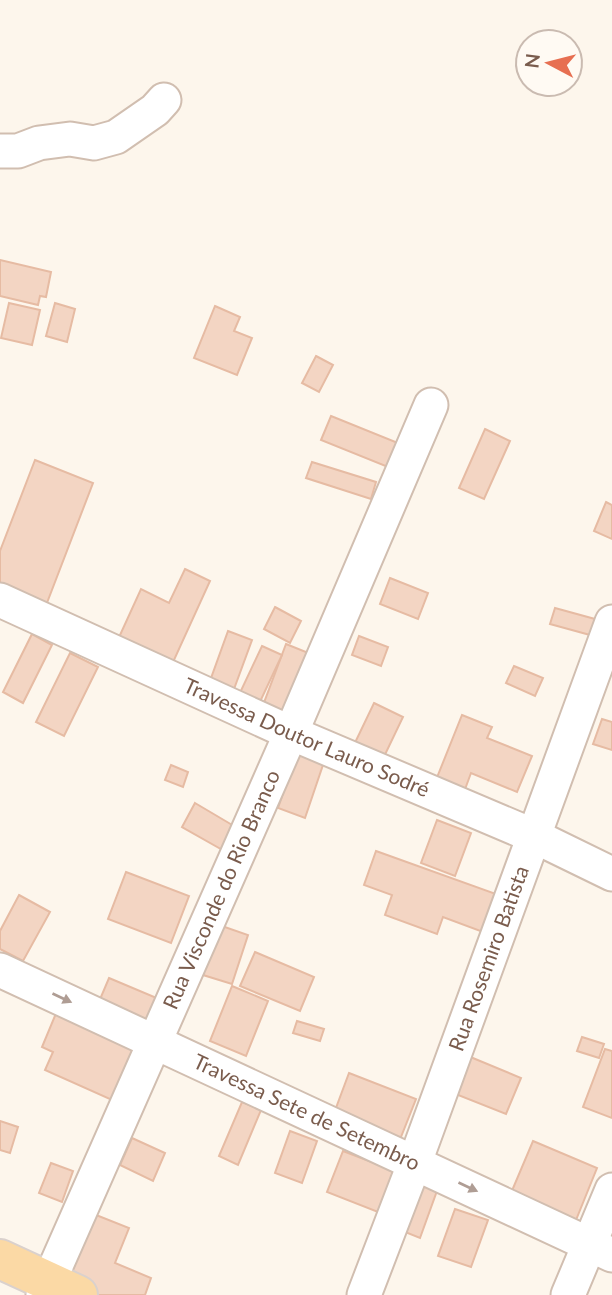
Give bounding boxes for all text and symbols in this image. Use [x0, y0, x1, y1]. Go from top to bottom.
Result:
north arrow [514, 28, 584, 98]
text: N [519, 52, 544, 70]
street label: Travessa Doutor Lauro Sodré [180, 672, 434, 801]
street label: Rua Visconde do Rio Branco [157, 766, 284, 1013]
street label: Rua Rosemiro Batista [443, 862, 533, 1054]
one-way arrow [52, 992, 72, 1004]
street label: Travessa Sete de Setembro [190, 1048, 424, 1175]
one-way arrow [458, 1181, 478, 1193]

